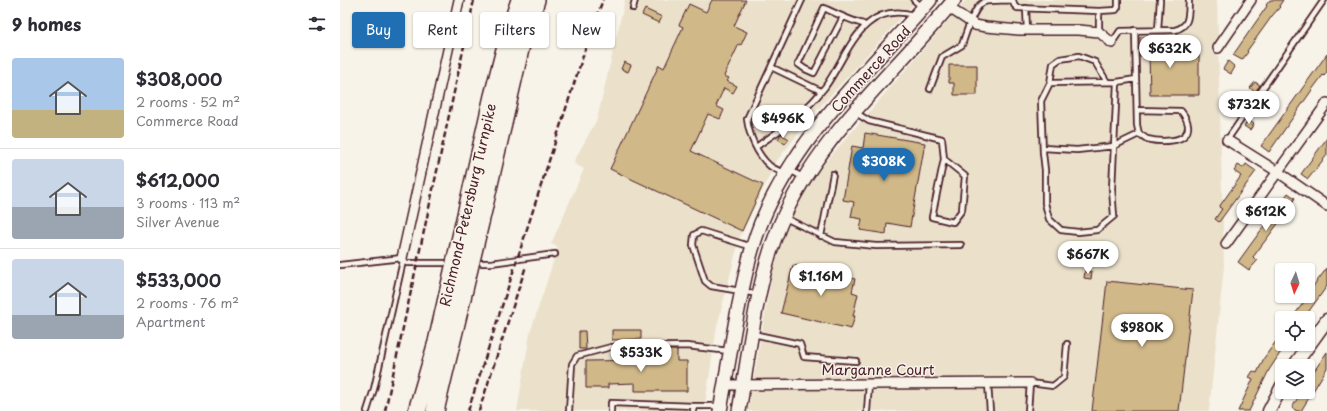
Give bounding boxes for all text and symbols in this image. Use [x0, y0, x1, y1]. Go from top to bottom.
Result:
text: 9 homes [12, 11, 81, 37]
chip: Buy [352, 12, 405, 48]
chip: Rent [413, 12, 472, 48]
chip: Filters [480, 12, 549, 48]
chip: New [557, 12, 615, 48]
icon: filters [306, 13, 328, 35]
street label: Commerce Road [826, 21, 915, 117]
pin: $632K [1142, 35, 1198, 69]
text: $632K [1148, 38, 1192, 57]
text: $308,000 [136, 66, 222, 92]
icon: home [44, 74, 92, 122]
pin: $732K [1221, 91, 1277, 125]
text: 2 rooms · 52 m² [136, 92, 240, 111]
text: $732K [1228, 94, 1270, 113]
street label: Richmond-Petersburg Turnpike [434, 101, 501, 309]
pin: $496K [755, 105, 811, 139]
text: $496K [761, 108, 805, 127]
text: Commerce Road [136, 111, 239, 130]
pin: $308K [856, 148, 912, 182]
text: $308K [862, 151, 906, 170]
text: $612,000 [136, 167, 220, 193]
icon: home [44, 175, 92, 223]
text: 3 rooms · 113 m² [136, 193, 240, 212]
pin: $612K [1238, 198, 1294, 232]
text: $612K [1245, 201, 1287, 220]
text: Silver Avenue [136, 212, 220, 231]
pin: $667K [1060, 241, 1116, 275]
text: $667K [1067, 244, 1109, 263]
pin: $1.16M [788, 263, 854, 297]
north arrow [1275, 263, 1315, 303]
map controls [1275, 263, 1315, 399]
text: $1.16M [799, 266, 843, 285]
text: $533,000 [136, 267, 221, 293]
icon: home [44, 275, 92, 323]
text: 2 rooms · 76 m² [136, 293, 239, 312]
button: locate [1275, 311, 1315, 351]
text: Apartment [136, 312, 205, 331]
pin: $980K [1114, 314, 1170, 348]
text: $980K [1120, 317, 1164, 336]
pin: $533K [613, 339, 669, 373]
text: $533K [620, 342, 662, 361]
street label: Marganne Court [822, 359, 935, 380]
button: layers [1275, 359, 1315, 399]

